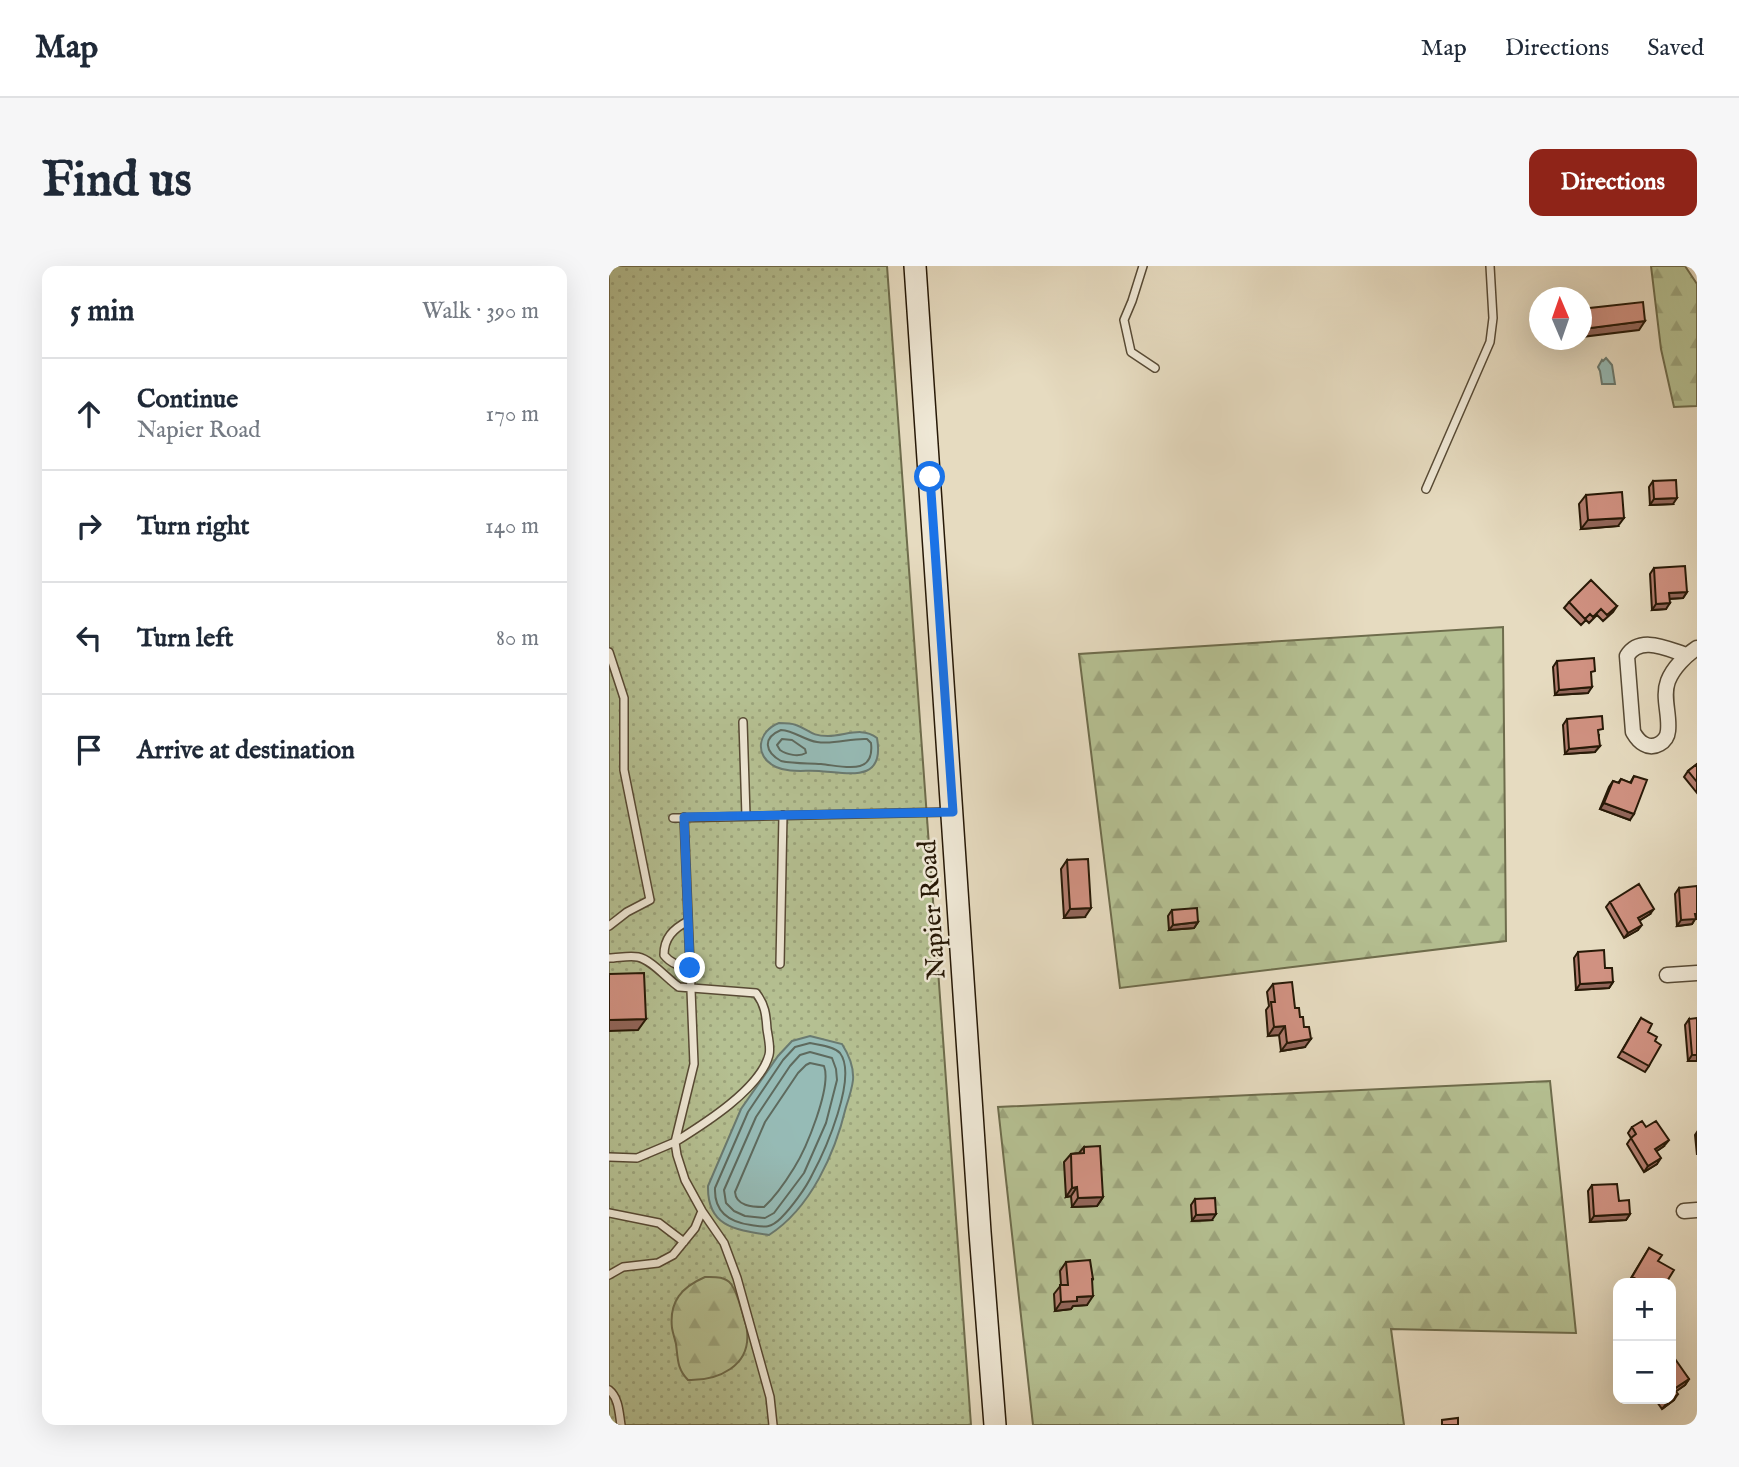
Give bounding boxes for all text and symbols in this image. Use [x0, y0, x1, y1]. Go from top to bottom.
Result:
text: Map [35, 27, 98, 69]
text: Map [1421, 33, 1467, 64]
text: Directions [1505, 33, 1609, 64]
text: Saved [1647, 33, 1704, 64]
button: Directions [1529, 149, 1697, 216]
text: Find us [42, 151, 192, 213]
north arrow [1529, 287, 1592, 350]
text: 5 min [70, 293, 135, 331]
text: Walk · 390 m [422, 297, 539, 326]
text: Continue [137, 383, 238, 416]
icon: ahead [70, 395, 108, 433]
text: 170 m [486, 400, 539, 429]
text: Napier Road [137, 416, 261, 445]
route start [914, 461, 945, 492]
icon: right [70, 507, 108, 545]
text: Turn right [137, 510, 250, 543]
text: 140 m [485, 512, 539, 541]
icon: left [70, 619, 108, 657]
text: Turn left [137, 622, 234, 655]
text: 80 m [496, 624, 539, 653]
icon: arrive [70, 731, 108, 769]
text: Arrive at destination [137, 734, 355, 767]
street label: Napier Road [911, 839, 954, 981]
route end [674, 952, 705, 983]
map controls [1613, 1278, 1676, 1404]
button: + [1613, 1278, 1676, 1341]
button: − [1613, 1341, 1676, 1404]

